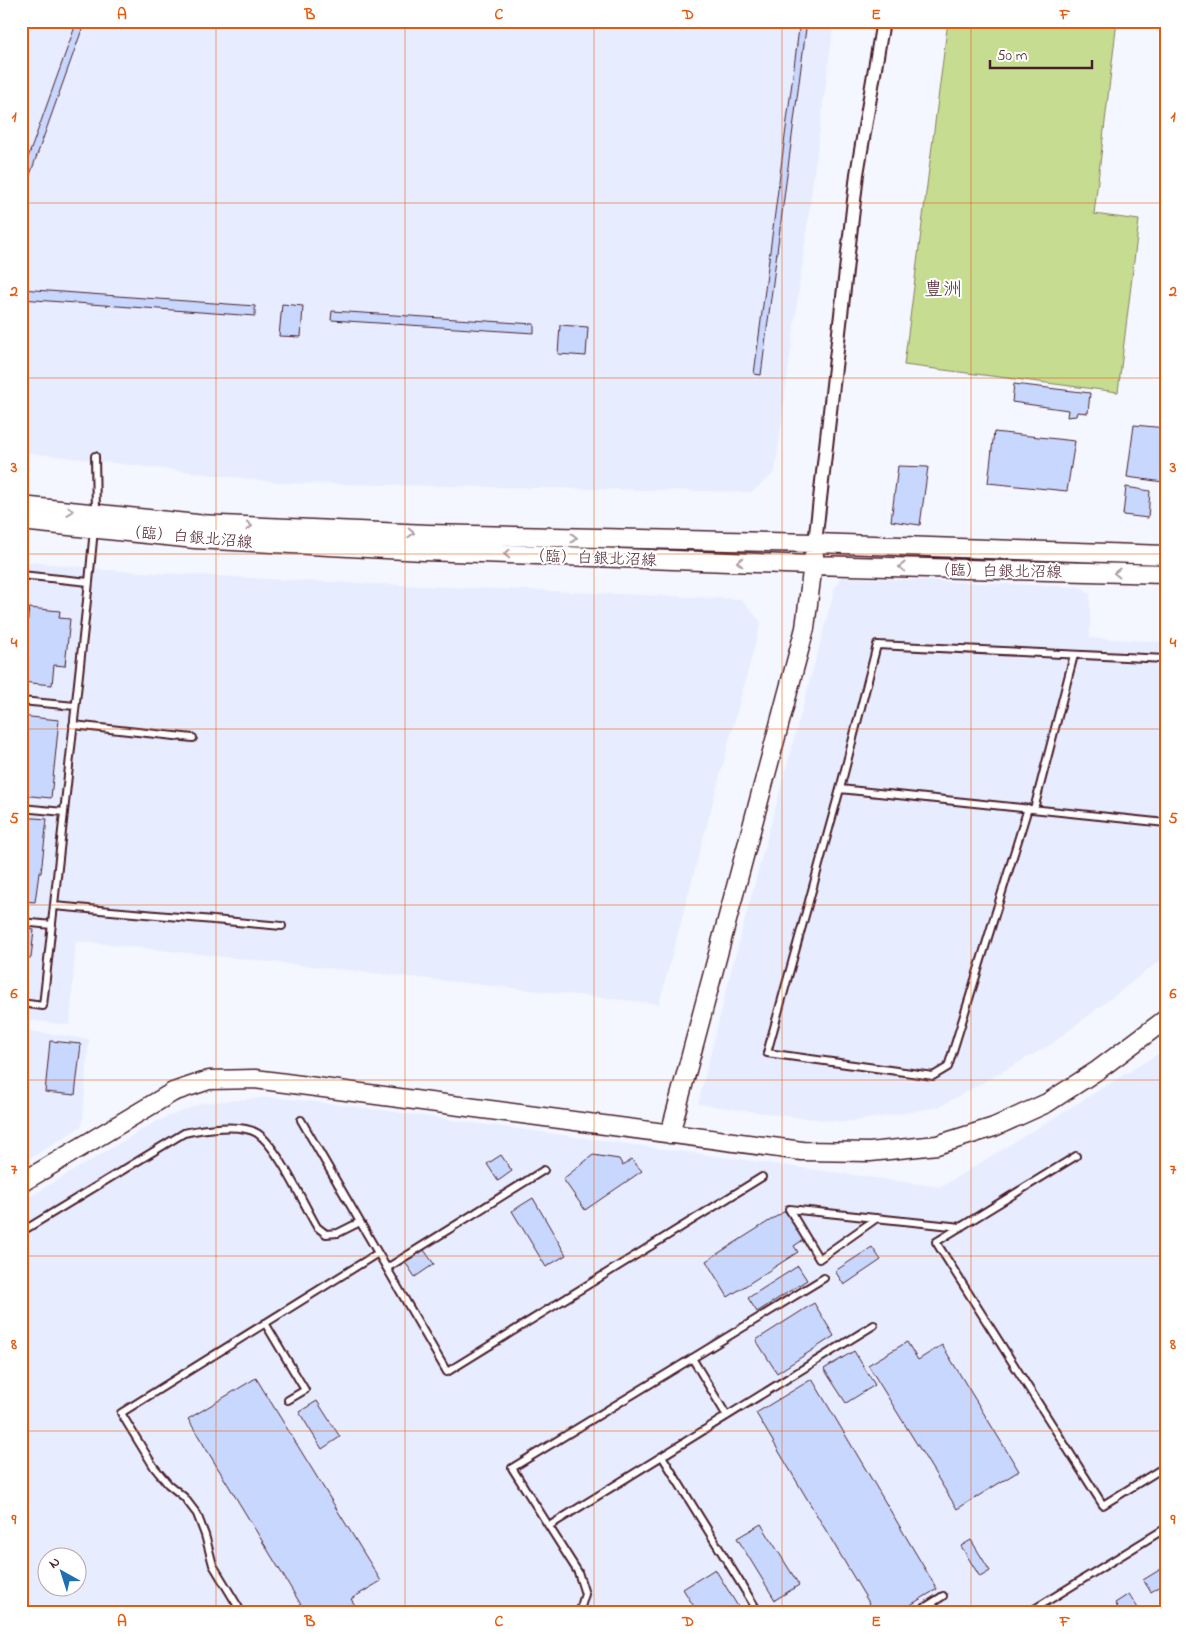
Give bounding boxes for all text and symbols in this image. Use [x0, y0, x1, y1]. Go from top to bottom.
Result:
text: A [117, 3, 127, 27]
text: B [304, 3, 316, 27]
text: C [495, 3, 504, 27]
text: D [681, 3, 694, 27]
text: E [871, 3, 881, 27]
text: F [1059, 3, 1071, 27]
scale bar [990, 38, 1092, 70]
text: 50 m [997, 45, 1028, 67]
text: 1 [11, 105, 17, 129]
text: 1 [1170, 105, 1176, 129]
district label: 豊洲 [924, 277, 962, 304]
text: 2 [9, 280, 18, 304]
text: 2 [1168, 280, 1177, 304]
text: 3 [10, 456, 18, 480]
text: 3 [1169, 456, 1177, 480]
one-way arrow [66, 505, 74, 516]
street label: （臨）白銀北沼線 [124, 520, 254, 556]
one-way arrow [246, 521, 253, 531]
one-way arrow [408, 528, 416, 539]
one-way arrow [570, 532, 578, 543]
street label: （臨）白銀北沼線 [529, 545, 657, 573]
one-way arrow [503, 548, 511, 559]
one-way arrow [735, 557, 743, 568]
street label: （臨）白銀北沼線 [934, 559, 1062, 585]
one-way arrow [898, 562, 906, 573]
one-way arrow [1113, 567, 1121, 578]
text: 4 [10, 631, 18, 655]
text: 4 [1169, 631, 1177, 655]
text: 5 [9, 807, 19, 831]
text: 5 [1168, 807, 1178, 831]
text: 6 [9, 982, 18, 1006]
text: 6 [1168, 982, 1177, 1006]
text: 7 [11, 1158, 18, 1182]
text: 7 [1170, 1158, 1177, 1182]
text: 8 [10, 1333, 17, 1357]
text: 8 [1169, 1333, 1176, 1357]
text: 9 [11, 1508, 17, 1532]
text: 9 [1170, 1508, 1176, 1532]
north arrow [38, 1546, 88, 1596]
text: N [44, 1552, 65, 1574]
text: A [117, 1610, 127, 1634]
text: B [304, 1610, 316, 1634]
text: C [495, 1610, 504, 1634]
text: D [681, 1610, 694, 1634]
text: E [871, 1610, 881, 1634]
text: F [1059, 1610, 1071, 1634]

